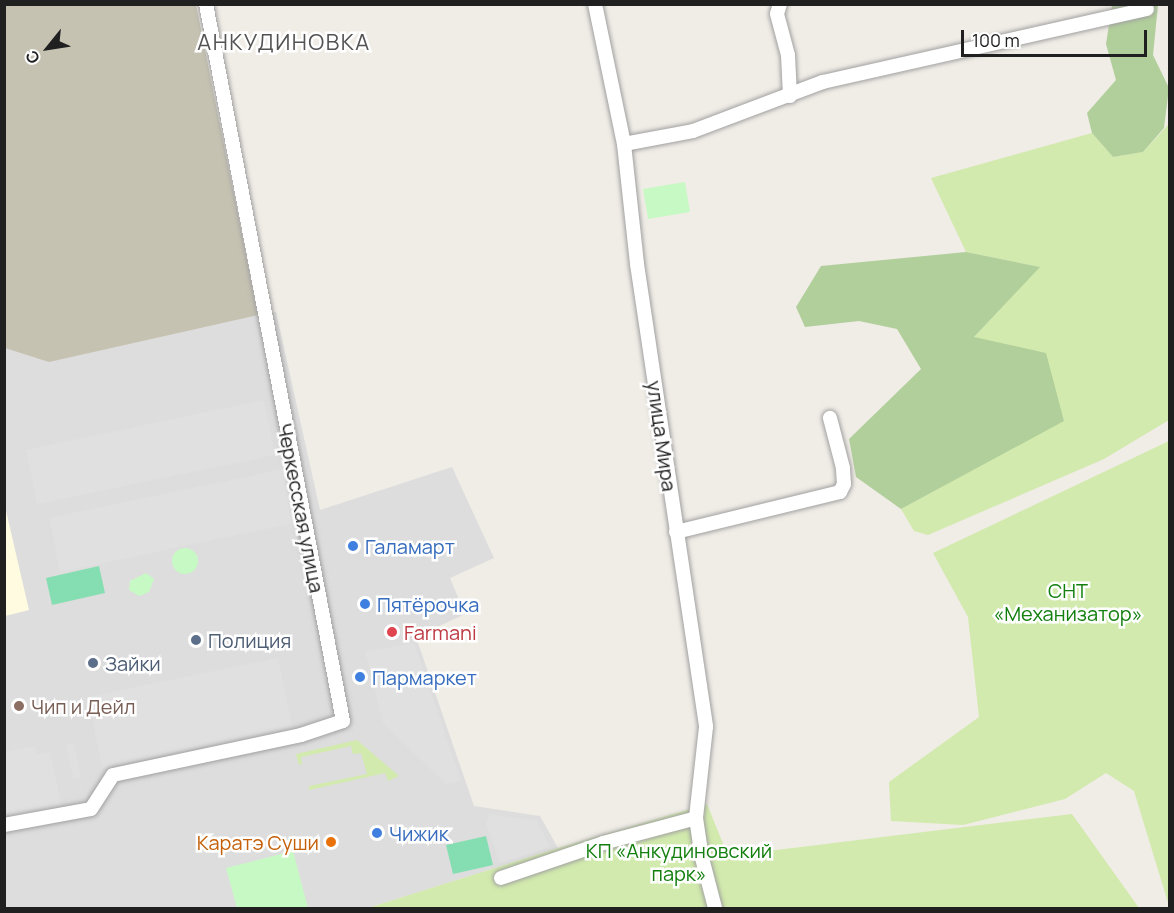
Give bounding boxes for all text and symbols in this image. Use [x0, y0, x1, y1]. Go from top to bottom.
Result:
north arrow [18, 18, 78, 78]
scale bar [964, 18, 1150, 56]
text: 100 m [972, 28, 1020, 52]
district label: АНКУДИНОВКА [197, 30, 371, 56]
text: С [20, 46, 45, 68]
street label: улица Мира [642, 379, 682, 493]
street label: Черкесская улица [273, 421, 329, 595]
place label: Галамарт [365, 534, 455, 558]
marker: Галамарт [346, 539, 360, 553]
park label: СНТ «Механизатор» [994, 579, 1142, 626]
place label: Пятёрочка [377, 592, 479, 616]
marker: Пятёрочка [358, 597, 372, 611]
place label: Farmani [404, 620, 477, 644]
marker: Farmani [385, 625, 399, 639]
place label: Полиция [208, 628, 291, 652]
marker: Полиция [189, 633, 203, 647]
place label: Зайки [105, 651, 161, 675]
marker: Зайки [86, 656, 100, 670]
place label: Пармаркет [372, 665, 477, 689]
marker: Пармаркет [353, 670, 367, 684]
place label: Чип и Дейл [31, 694, 135, 718]
marker: Чип и Дейл [12, 699, 26, 713]
place label: Чижик [389, 821, 449, 845]
marker: Чижик [370, 826, 384, 840]
place label: Каратэ Суши [197, 830, 319, 854]
marker: Каратэ Суши [324, 835, 338, 849]
park label: КП «Анкудиновский парк» [586, 838, 772, 885]

